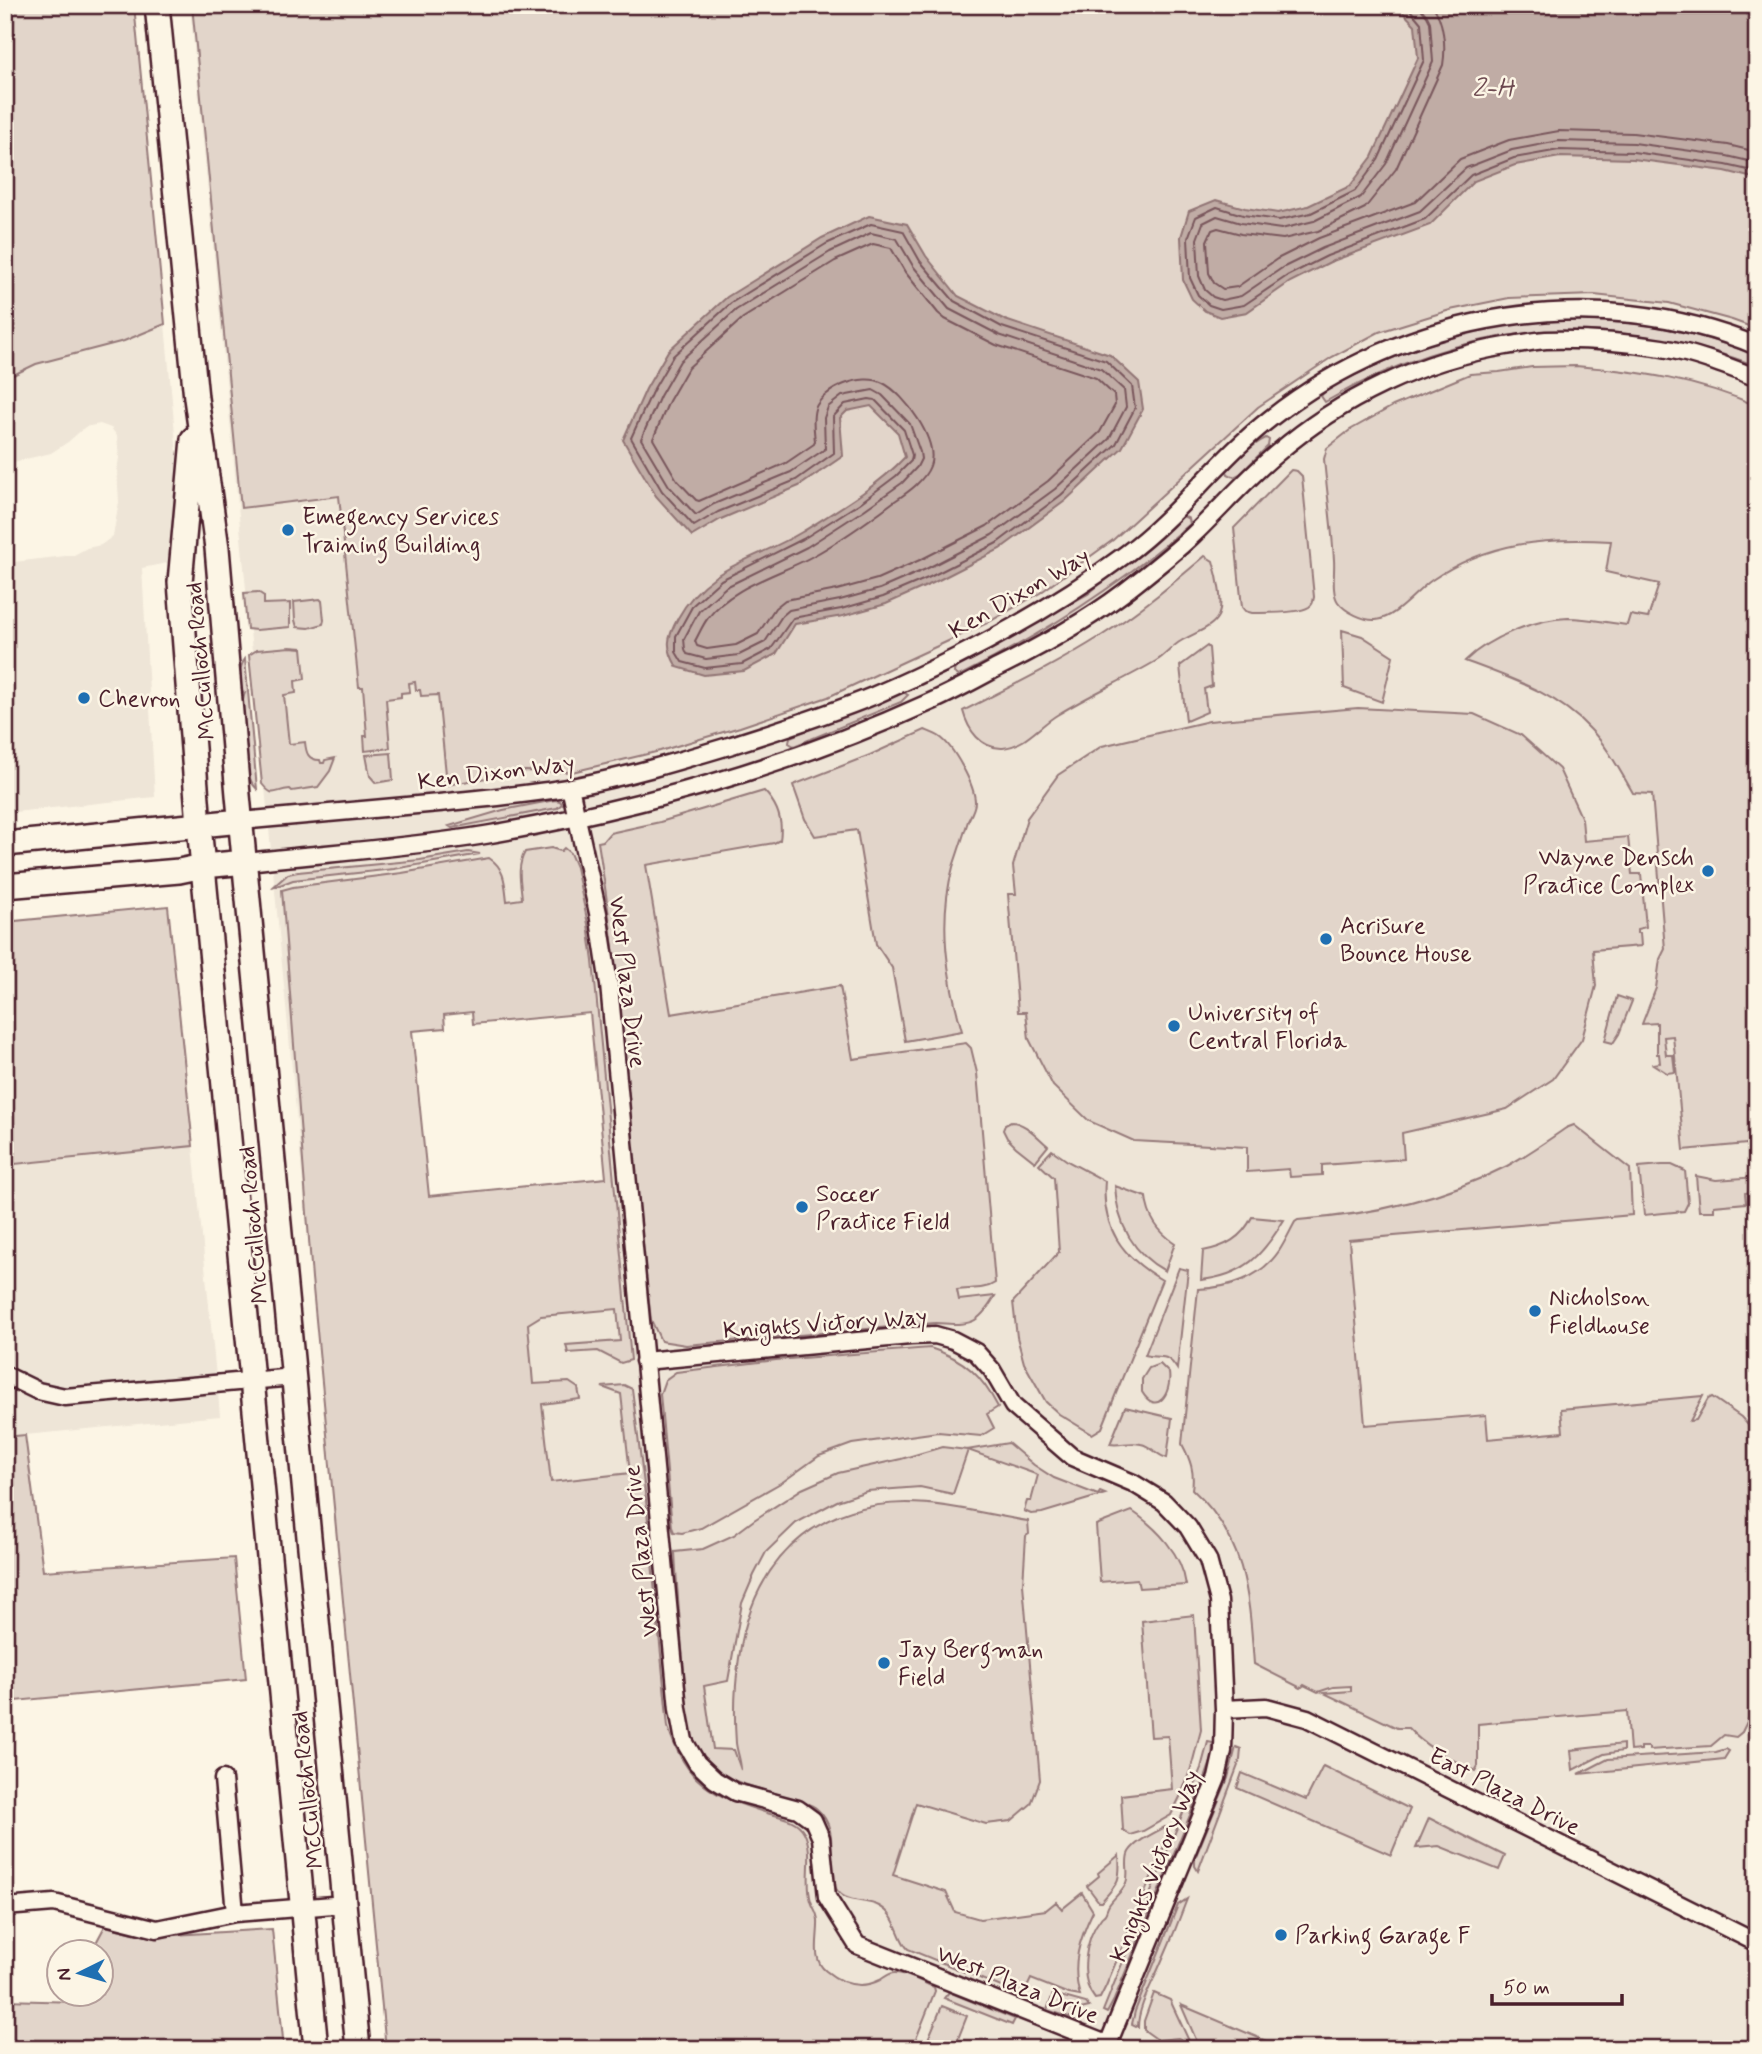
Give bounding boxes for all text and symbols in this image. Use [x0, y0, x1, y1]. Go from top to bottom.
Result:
water label: 2-H [1472, 72, 1516, 106]
place label: Emegency Services Training Building [302, 502, 499, 564]
marker: Emegency Services Training Building [280, 522, 296, 538]
street label: Ken Dixon Way [944, 541, 1096, 647]
street label: McCulloch Road [179, 581, 224, 741]
place label: Chevron [98, 684, 181, 715]
marker: Chevron [76, 690, 92, 706]
street label: Ken Dixon Way [416, 749, 576, 798]
place label: Wayne Densch Practice Complex [1523, 843, 1694, 902]
marker: Wayne Densch Practice Complex [1700, 863, 1716, 879]
street label: West Plaza Drive [601, 895, 652, 1070]
place label: Acrisure Bounce House [1340, 911, 1472, 970]
marker: Acrisure Bounce House [1318, 931, 1334, 947]
place label: University of Central Florida [1188, 998, 1347, 1057]
marker: University of Central Florida [1166, 1018, 1182, 1034]
street label: McCulloch Road [232, 1145, 277, 1305]
place label: Soccer Practice Field [816, 1179, 950, 1238]
marker: Soccer Practice Field [794, 1199, 810, 1215]
place label: Nicholson Fieldhouse [1549, 1283, 1650, 1342]
street label: Knights Victory Way [722, 1302, 928, 1349]
marker: Nicholson Fieldhouse [1527, 1303, 1543, 1319]
street label: West Plaza Drive [617, 1463, 666, 1638]
place label: Jay Bergman Field [898, 1635, 1043, 1694]
marker: Jay Bergman Field [876, 1655, 892, 1671]
street label: McCulloch Road [285, 1709, 332, 1870]
street label: East Plaza Drive [1423, 1741, 1585, 1844]
street label: Knights Victory Way [1104, 1766, 1211, 1968]
place label: Parking Garage F [1295, 1921, 1471, 1955]
marker: Parking Garage F [1273, 1927, 1289, 1943]
north arrow [46, 1938, 116, 2008]
street label: West Plaza Drive [932, 1939, 1103, 2032]
scale bar [1492, 1963, 1622, 2007]
text: N [52, 1967, 78, 1982]
text: 50 m [1503, 1974, 1550, 2002]

